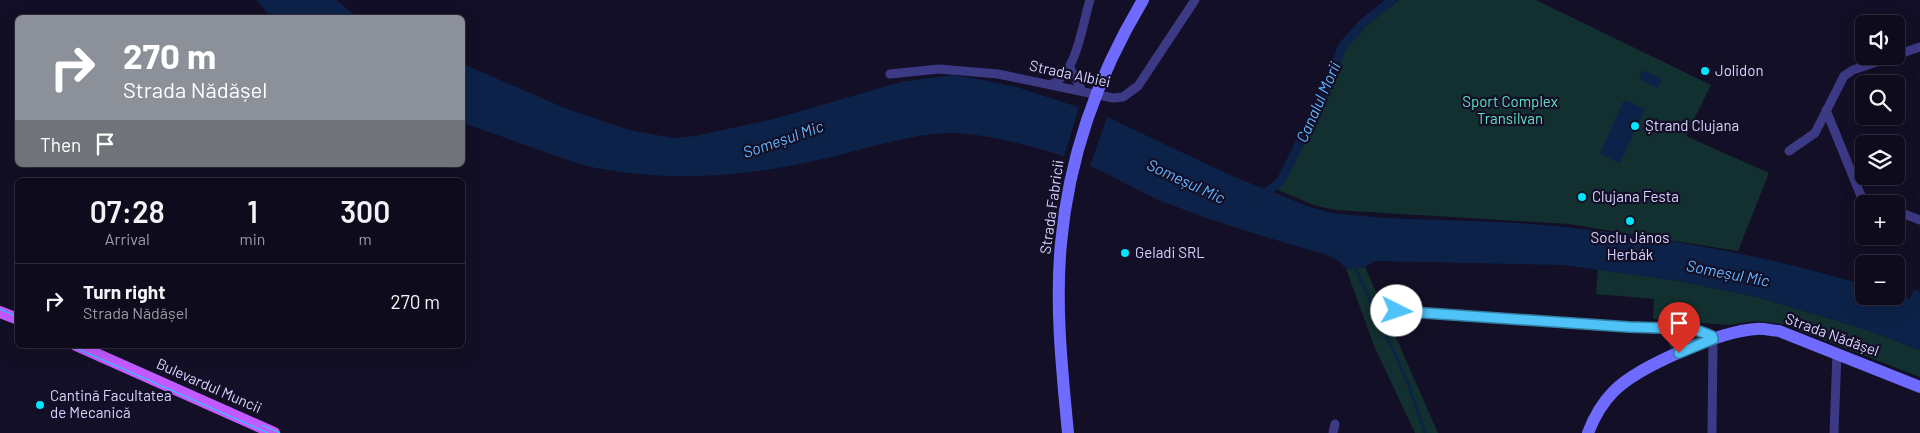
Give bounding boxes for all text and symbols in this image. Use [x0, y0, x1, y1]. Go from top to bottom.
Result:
map controls [1855, 15, 1905, 305]
button: sound [1855, 15, 1905, 65]
text: 270 m [123, 34, 216, 76]
icon: right [40, 35, 105, 100]
street label: Strada Albiei [1028, 56, 1112, 90]
water label: Canalul Morii [1291, 59, 1344, 145]
place label: Jolidon [1715, 61, 1764, 79]
marker: Jolidon [1699, 65, 1711, 77]
button: search [1855, 75, 1905, 125]
text: Strada Nădășel [123, 76, 267, 102]
park label: Sport Complex Transilvan [1462, 92, 1558, 127]
water label: Someșul Mic [740, 116, 826, 161]
place label: Ștrand Clujana [1645, 116, 1739, 134]
marker: Ștrand Clujana [1629, 120, 1641, 132]
icon: arrive [91, 130, 119, 158]
text: Then [40, 133, 81, 156]
button: layers [1855, 135, 1905, 185]
water label: Someșul Mic [1144, 154, 1228, 207]
street label: Strada Fabricii [1035, 159, 1067, 255]
place label: Clujana Festa [1592, 187, 1679, 205]
marker: Clujana Festa [1576, 191, 1588, 203]
text: 07:28 [90, 193, 165, 229]
text: 1 [247, 193, 258, 229]
text: 300 [340, 193, 390, 229]
button: + [1855, 195, 1905, 245]
marker: Soclu János Herbák [1624, 215, 1636, 227]
place label: Soclu János Herbák [1591, 228, 1669, 263]
text: Arrival [105, 229, 150, 248]
text: min [239, 229, 265, 248]
text: m [359, 229, 372, 248]
place label: Geladi SRL [1135, 243, 1205, 261]
marker: Geladi SRL [1119, 247, 1131, 259]
water label: Someșul Mic [1685, 255, 1771, 290]
button: − [1855, 255, 1905, 305]
text: Turn right [83, 280, 165, 303]
position arrow [1370, 284, 1422, 336]
icon: right [40, 287, 68, 315]
text: 270 m [391, 290, 440, 313]
pin [1658, 302, 1700, 353]
text: Strada Nădășel [83, 303, 188, 322]
icon: arrive [1665, 309, 1693, 337]
street label: Strada Nădășel [1783, 309, 1882, 359]
street label: Bulevardul Muncii [154, 354, 265, 416]
place label: Cantină Facultatea de Mecanică [50, 386, 172, 421]
marker: Cantină Facultatea de Mecanică [34, 399, 46, 411]

